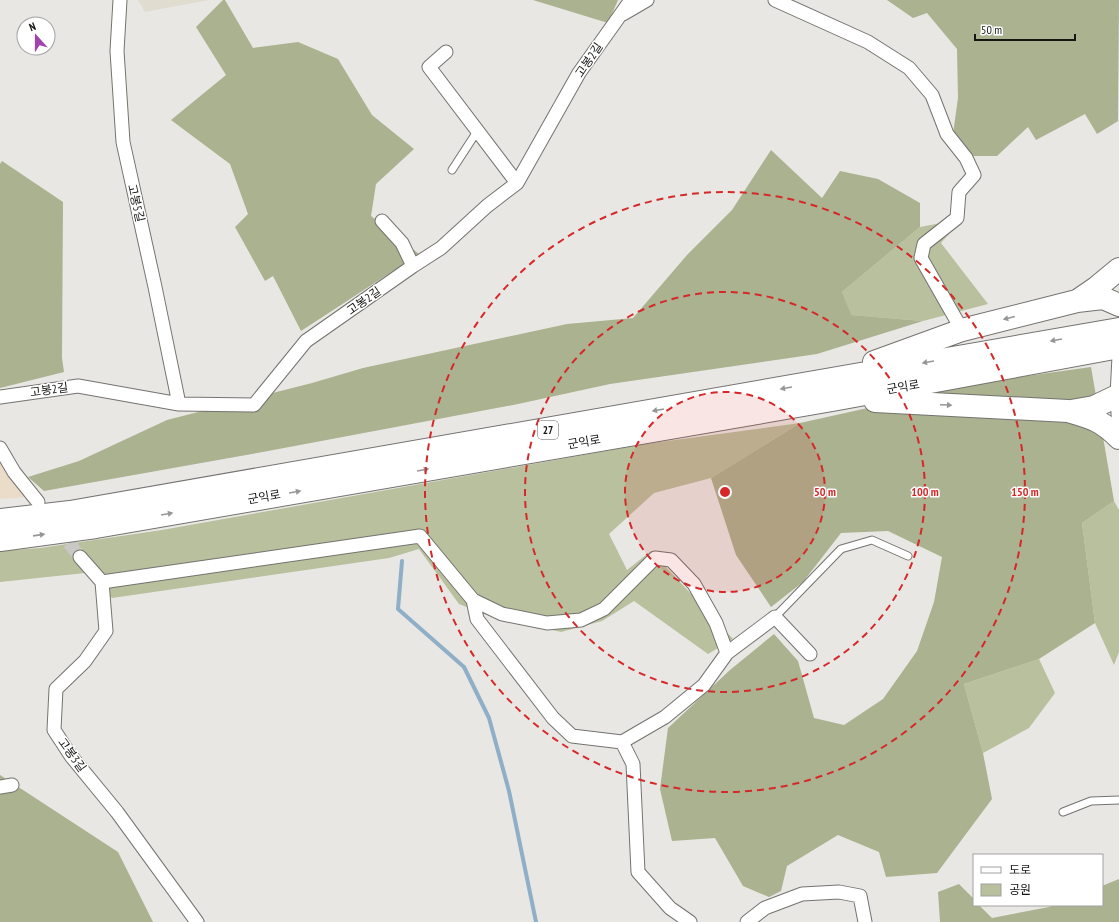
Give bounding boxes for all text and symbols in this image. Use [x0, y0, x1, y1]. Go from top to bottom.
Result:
north arrow [16, 16, 56, 56]
scale bar [975, 16, 1075, 42]
text: N [27, 19, 38, 34]
text: 50 m [981, 22, 1002, 37]
street label: 고봉2길 [572, 40, 606, 80]
street label: 고봉5길 [125, 182, 148, 223]
street label: 고봉2길 [344, 283, 384, 318]
one-way arrow [1003, 315, 1015, 321]
one-way arrow [1050, 337, 1062, 343]
one-way arrow [922, 360, 934, 366]
street label: 군익로 [885, 376, 921, 397]
street label: 고봉2길 [29, 379, 69, 400]
one-way arrow [780, 385, 793, 391]
one-way arrow [940, 401, 953, 408]
one-way arrow [652, 407, 665, 413]
road number: 27 [538, 421, 558, 439]
street label: 군익로 [566, 431, 602, 452]
one-way arrow [417, 467, 429, 473]
text: 50 m [814, 484, 836, 499]
text: 100 m [911, 484, 939, 499]
text: 150 m [1011, 484, 1039, 499]
centre of rings [718, 485, 732, 499]
street label: 군익로 [246, 486, 282, 507]
one-way arrow [289, 489, 301, 495]
one-way arrow [161, 511, 173, 517]
one-way arrow [33, 531, 45, 538]
street label: 고봉3길 [55, 735, 90, 775]
legend [973, 854, 1103, 906]
text: 도로 [1009, 862, 1031, 877]
text: 공원 [1009, 882, 1031, 897]

